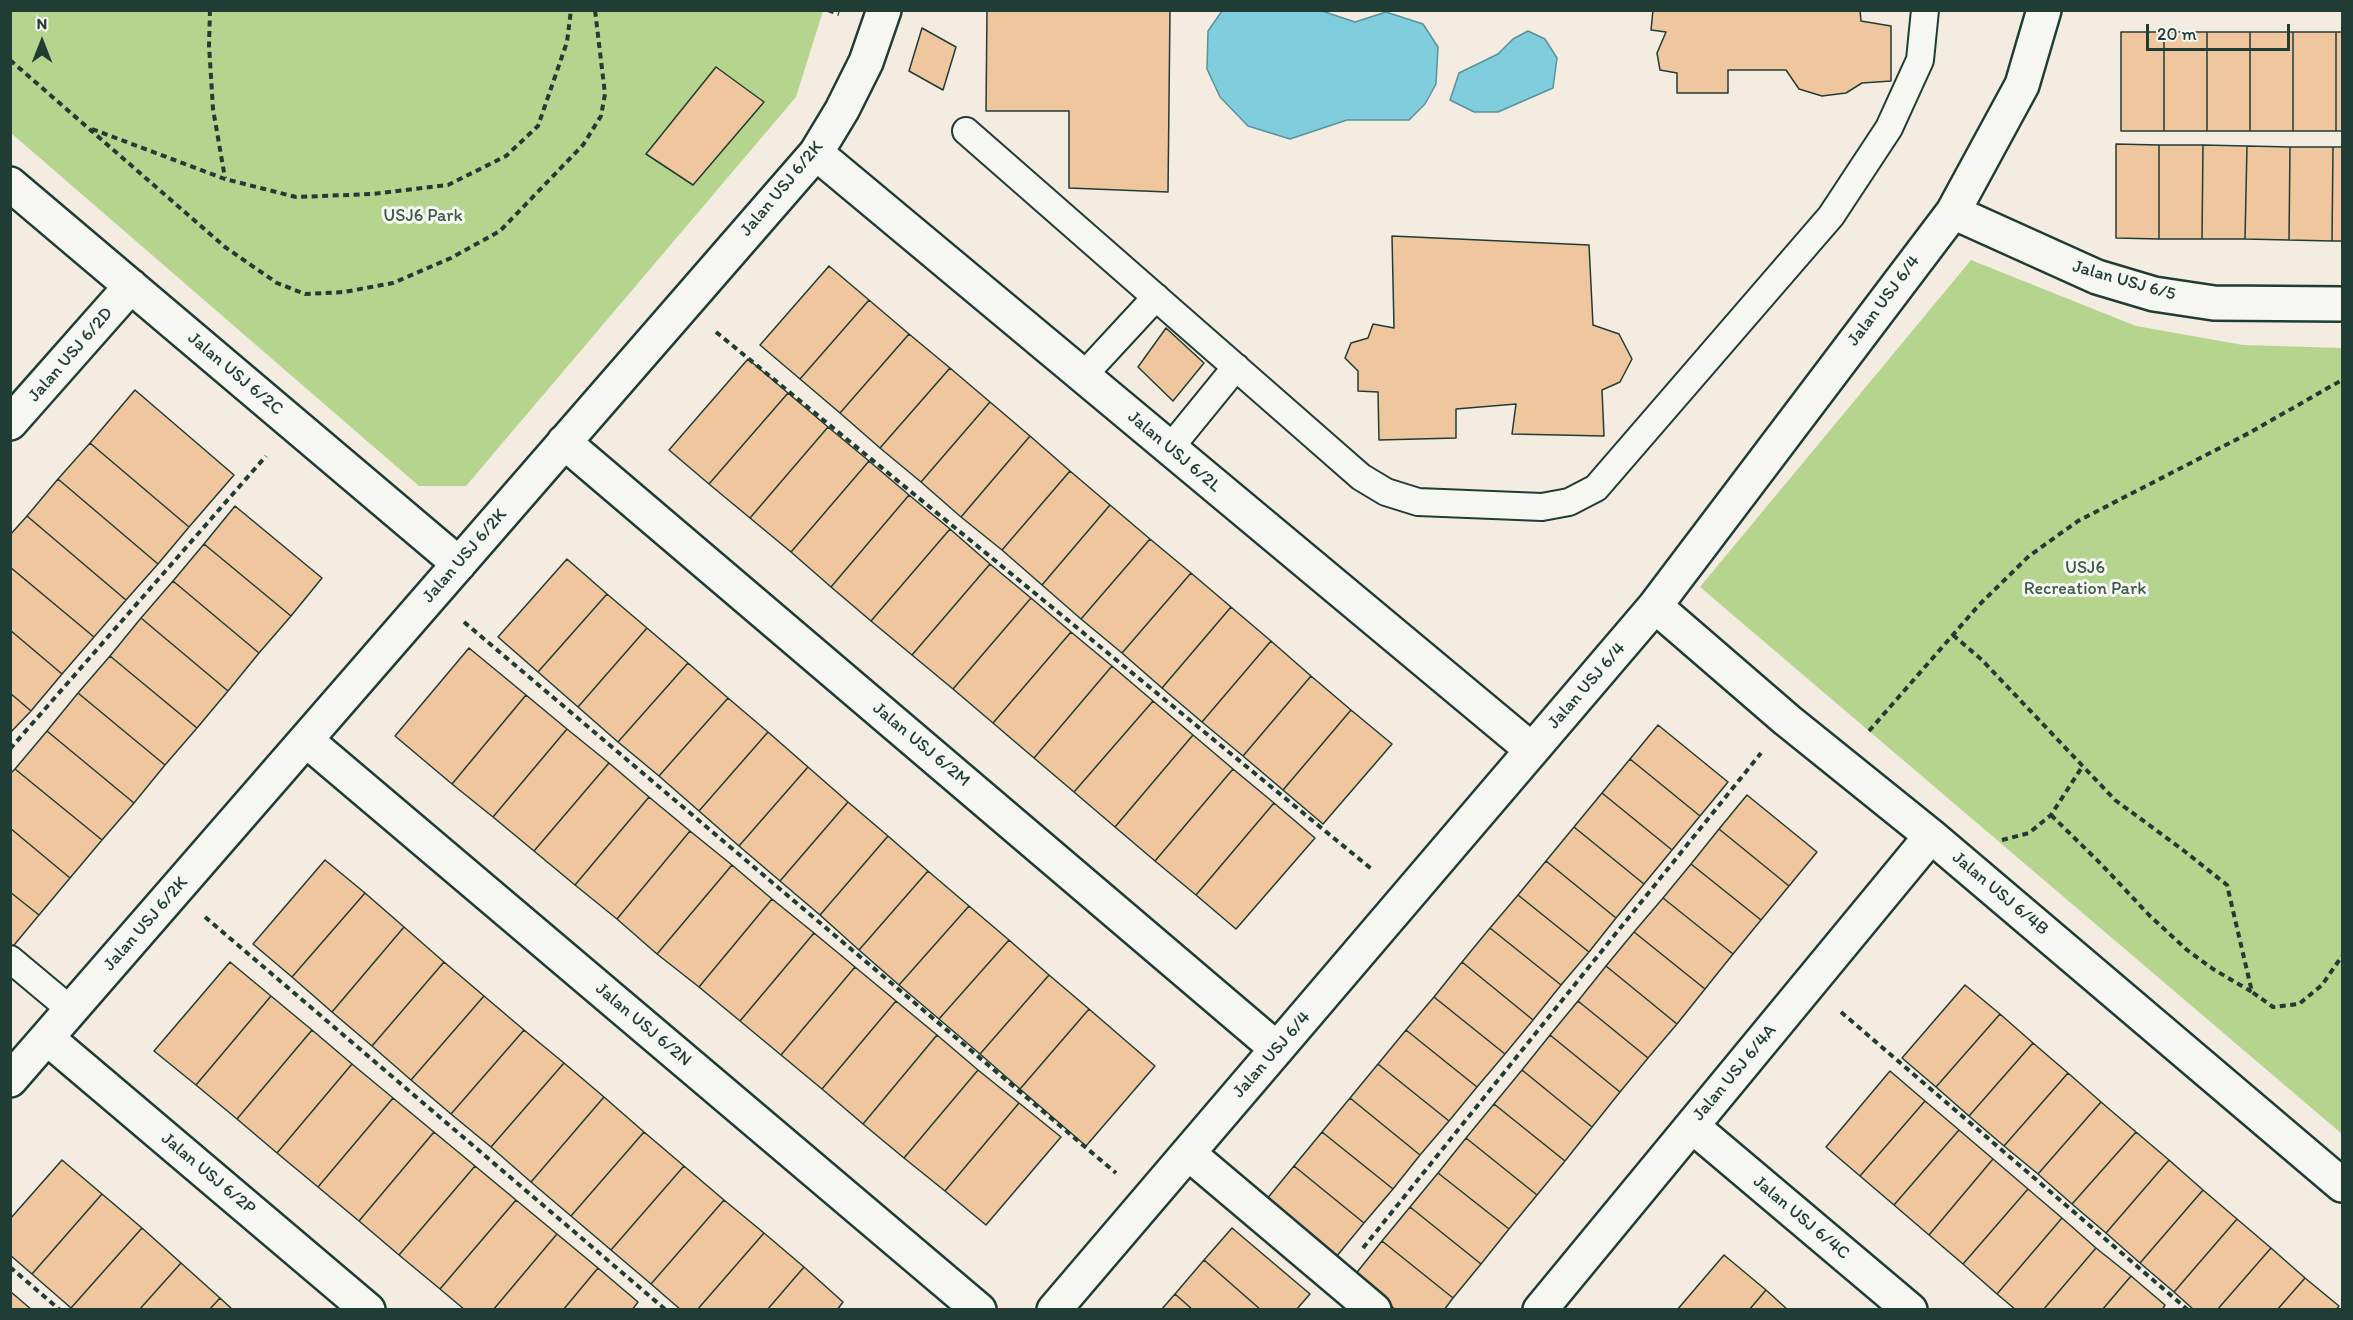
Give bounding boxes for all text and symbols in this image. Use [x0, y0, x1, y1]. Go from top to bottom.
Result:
north arrow [12, 12, 72, 72]
scale bar [2149, 12, 2293, 50]
text: N [37, 14, 47, 33]
text: 20 m [2157, 23, 2197, 45]
street label: Jalan USJ 6/2K [736, 137, 828, 241]
park label: USJ6 Park [383, 205, 463, 227]
street label: Jalan USJ 6/4 [1843, 251, 1925, 351]
street label: Jalan USJ 6/5 [2070, 256, 2178, 306]
street label: Jalan USJ 6/2D [24, 303, 118, 407]
street label: Jalan USJ 6/2C [183, 328, 287, 420]
street label: Jalan USJ 6/2L [1123, 407, 1225, 497]
street label: Jalan USJ 6/2K [418, 504, 512, 608]
park label: USJ6 Recreation Park [2024, 557, 2146, 600]
street label: Jalan USJ 6/4 [1544, 638, 1630, 734]
street label: Jalan USJ 6/2M [868, 698, 974, 792]
street label: Jalan USJ 6/4B [1947, 847, 2053, 941]
street label: Jalan USJ 6/2K [99, 872, 193, 976]
street label: Jalan USJ 6/2N [591, 979, 695, 1071]
street label: Jalan USJ 6/4 [1229, 1007, 1315, 1103]
street label: Jalan USJ 6/4A [1688, 1020, 1782, 1126]
street label: Jalan USJ 6/2P [156, 1128, 260, 1220]
street label: Jalan USJ 6/4C [1748, 1171, 1854, 1265]

